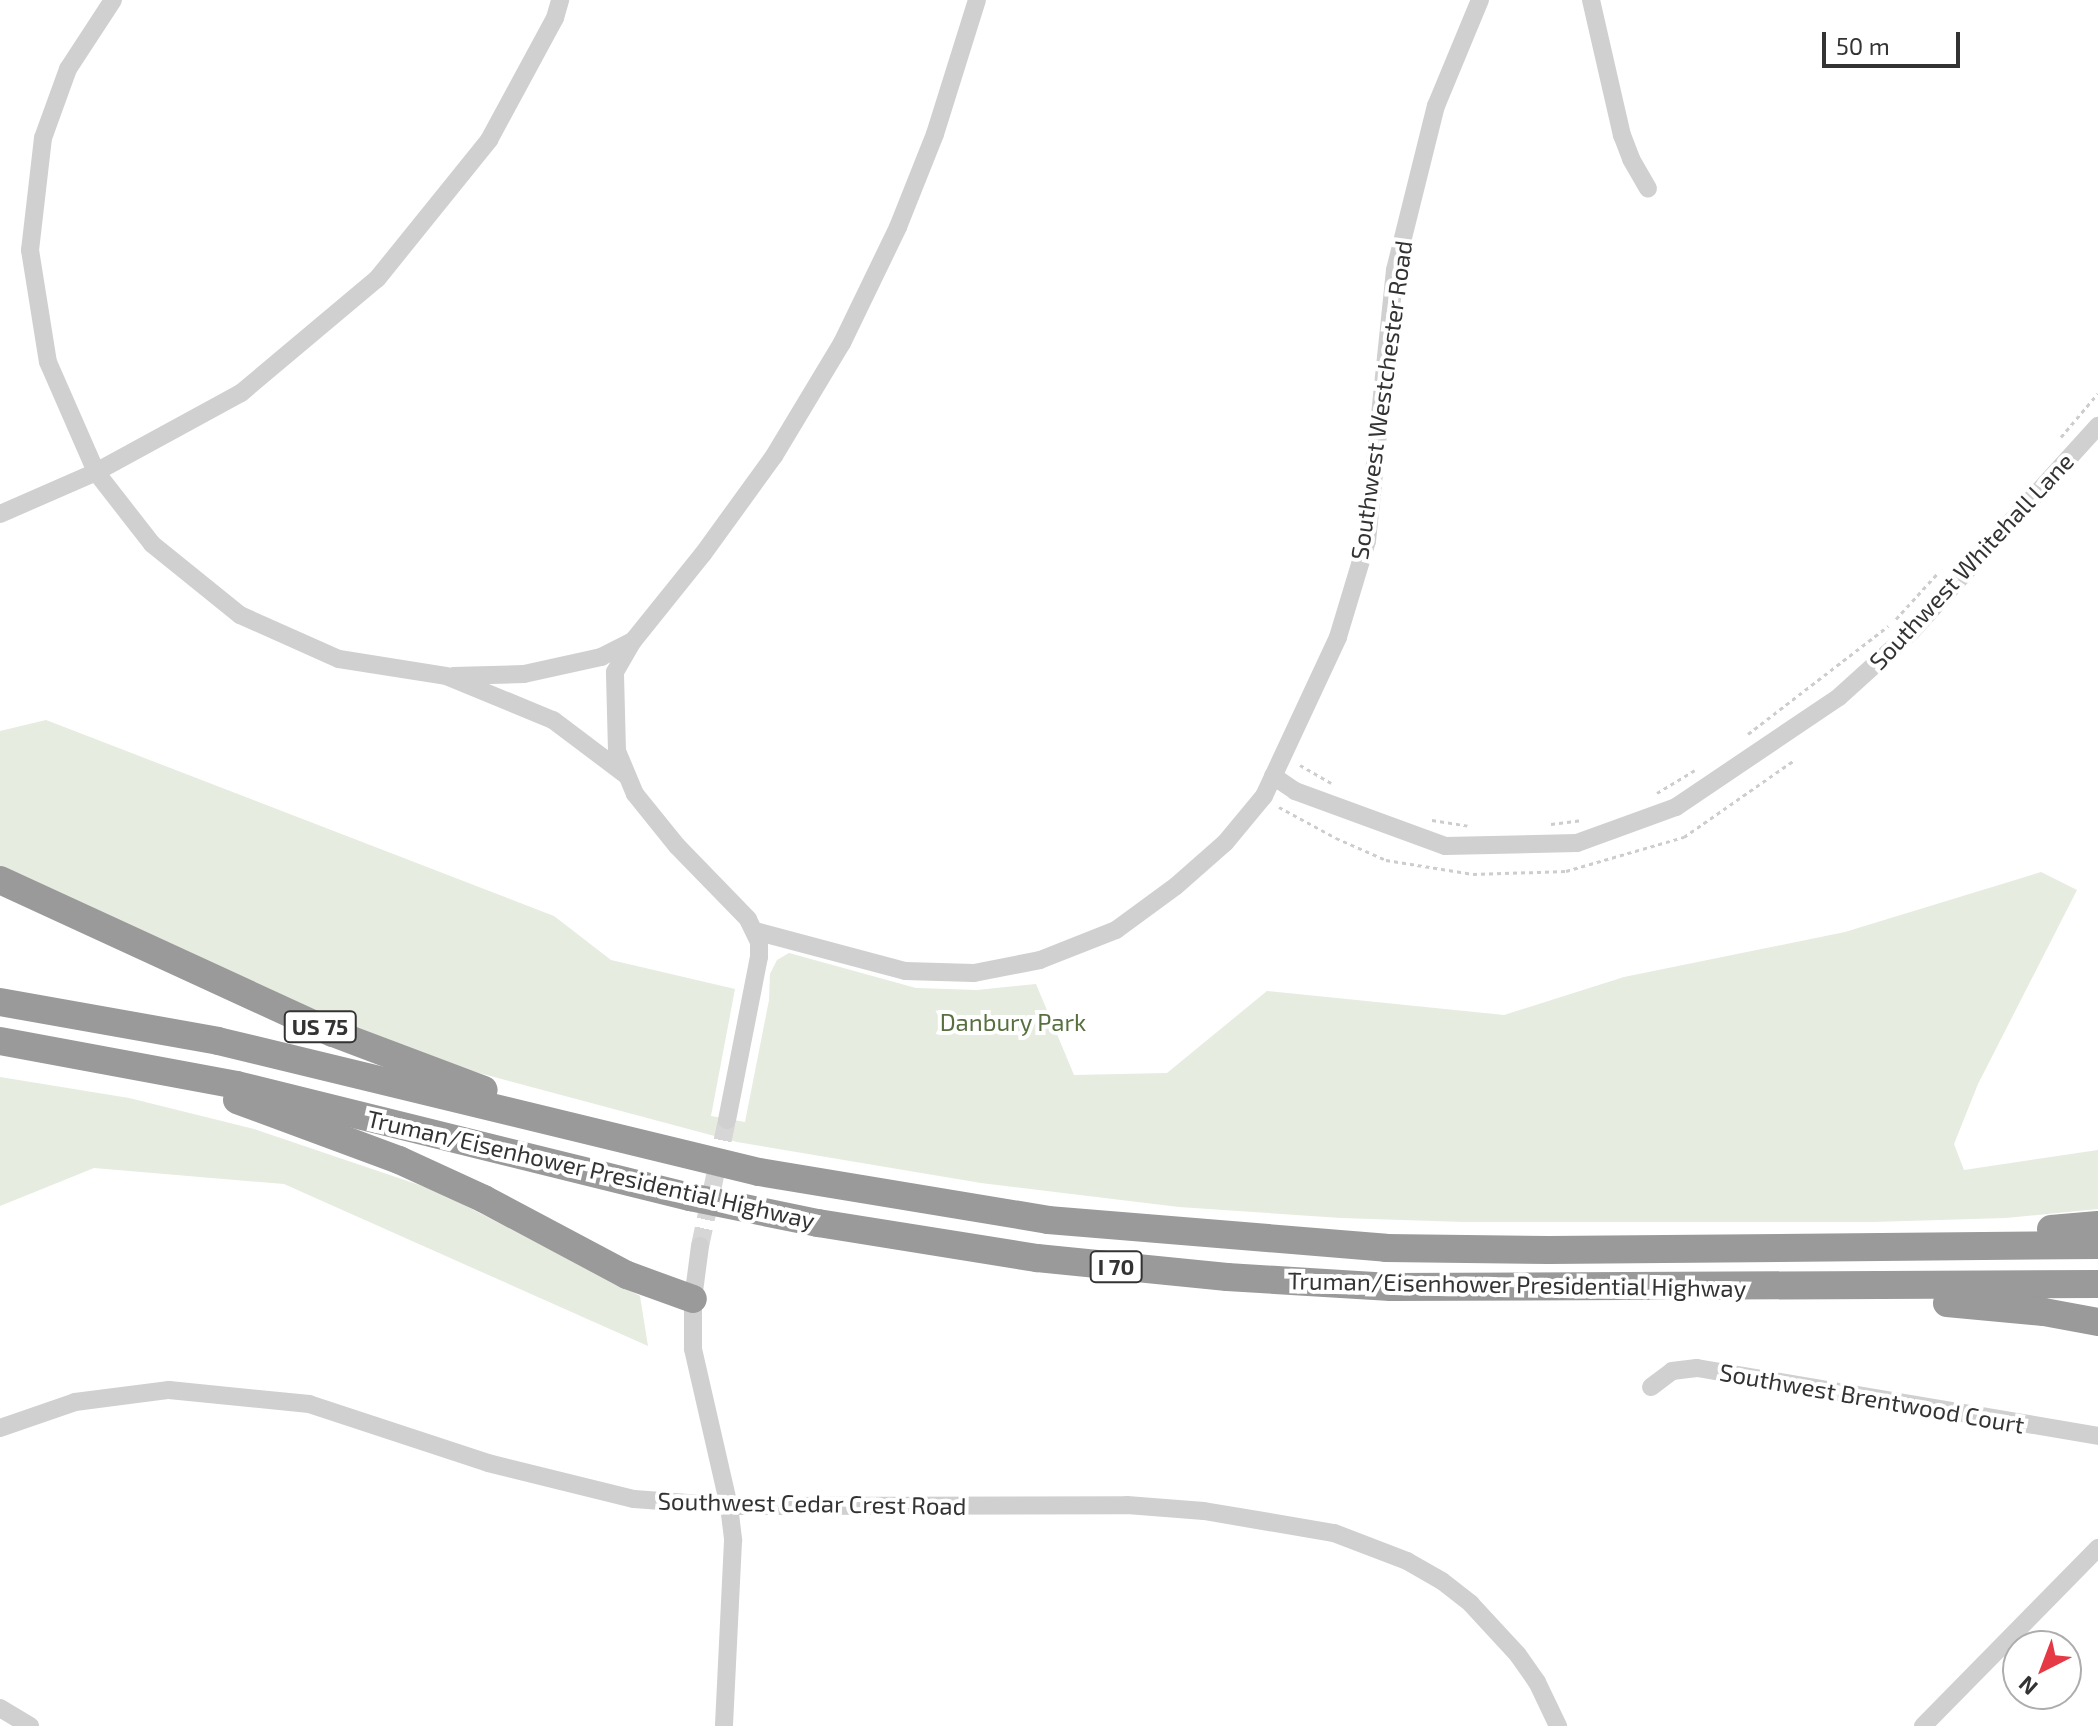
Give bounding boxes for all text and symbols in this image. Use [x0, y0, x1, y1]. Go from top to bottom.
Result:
scale bar [1826, 16, 1964, 66]
text: 50 m [1836, 31, 1890, 60]
street label: Southwest Westchester Road [1344, 238, 1418, 562]
street label: Southwest Whitehall Lane [1863, 446, 2079, 676]
park label: Danbury Park [939, 1008, 1087, 1036]
road number: US 75 [282, 1009, 358, 1045]
street label: Truman/Eisenhower Presidential Highway [364, 1103, 818, 1235]
road number: I 70 [1088, 1249, 1144, 1285]
street label: Truman/Eisenhower Presidential Highway [1287, 1266, 1747, 1302]
street label: Southwest Brentwood Court [1717, 1357, 2027, 1439]
street label: Southwest Cedar Crest Road [657, 1486, 967, 1520]
north arrow [2002, 1630, 2082, 1710]
text: N [2013, 1671, 2042, 1701]

